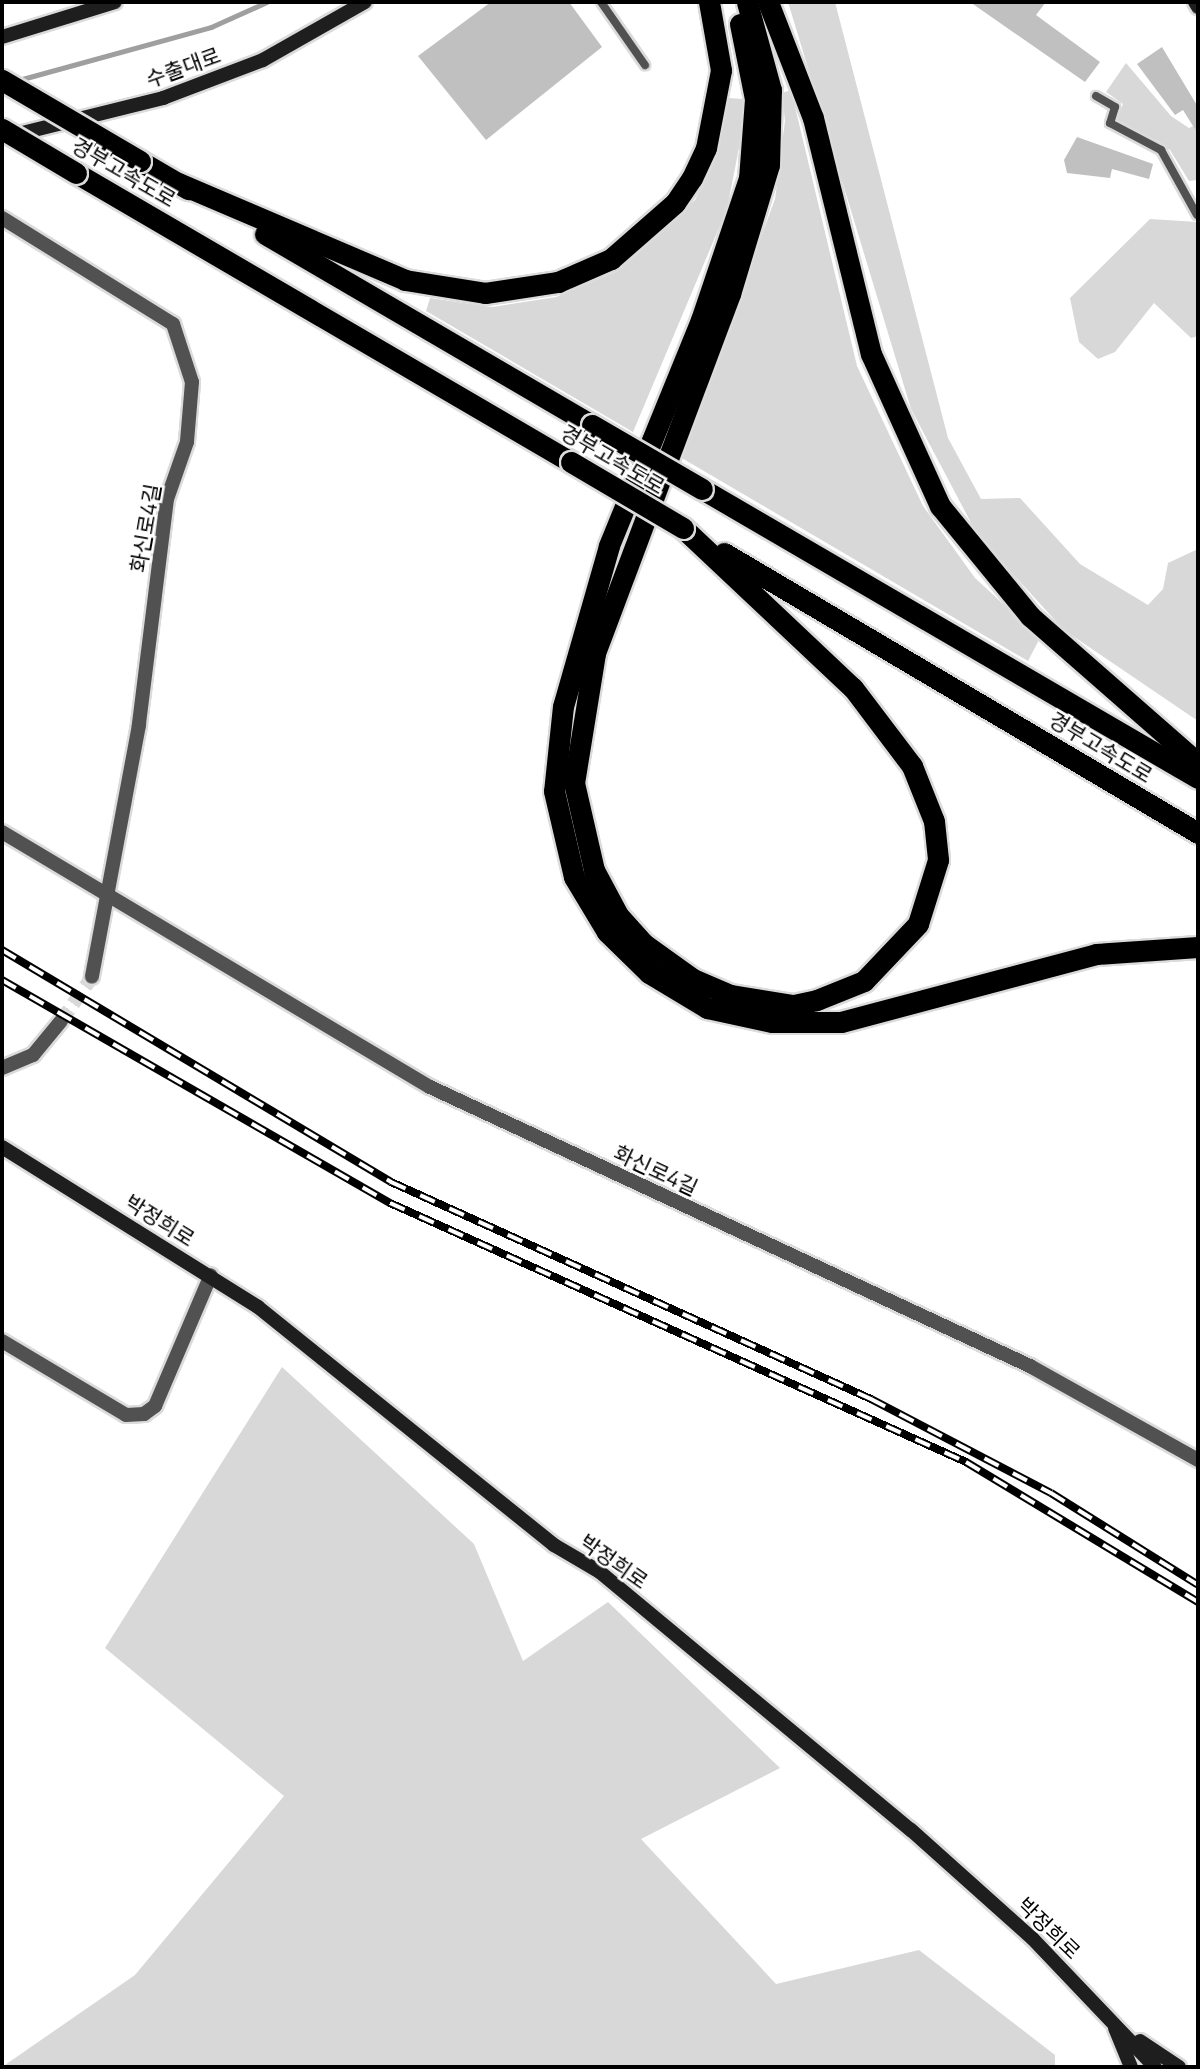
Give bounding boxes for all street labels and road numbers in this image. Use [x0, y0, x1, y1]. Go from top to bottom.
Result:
street label: 수출대로 [142, 42, 224, 92]
street label: 경부고속도로 [68, 132, 180, 212]
street label: 경부고속도로 [557, 419, 669, 499]
street label: 화신로4길 [125, 482, 165, 574]
street label: 경부고속도로 [1045, 706, 1157, 788]
street label: 화신로4길 [610, 1140, 702, 1200]
street label: 박정희로 [121, 1189, 199, 1251]
street label: 박정희로 [575, 1529, 653, 1593]
street label: 박정희로 [1012, 1892, 1086, 1964]

